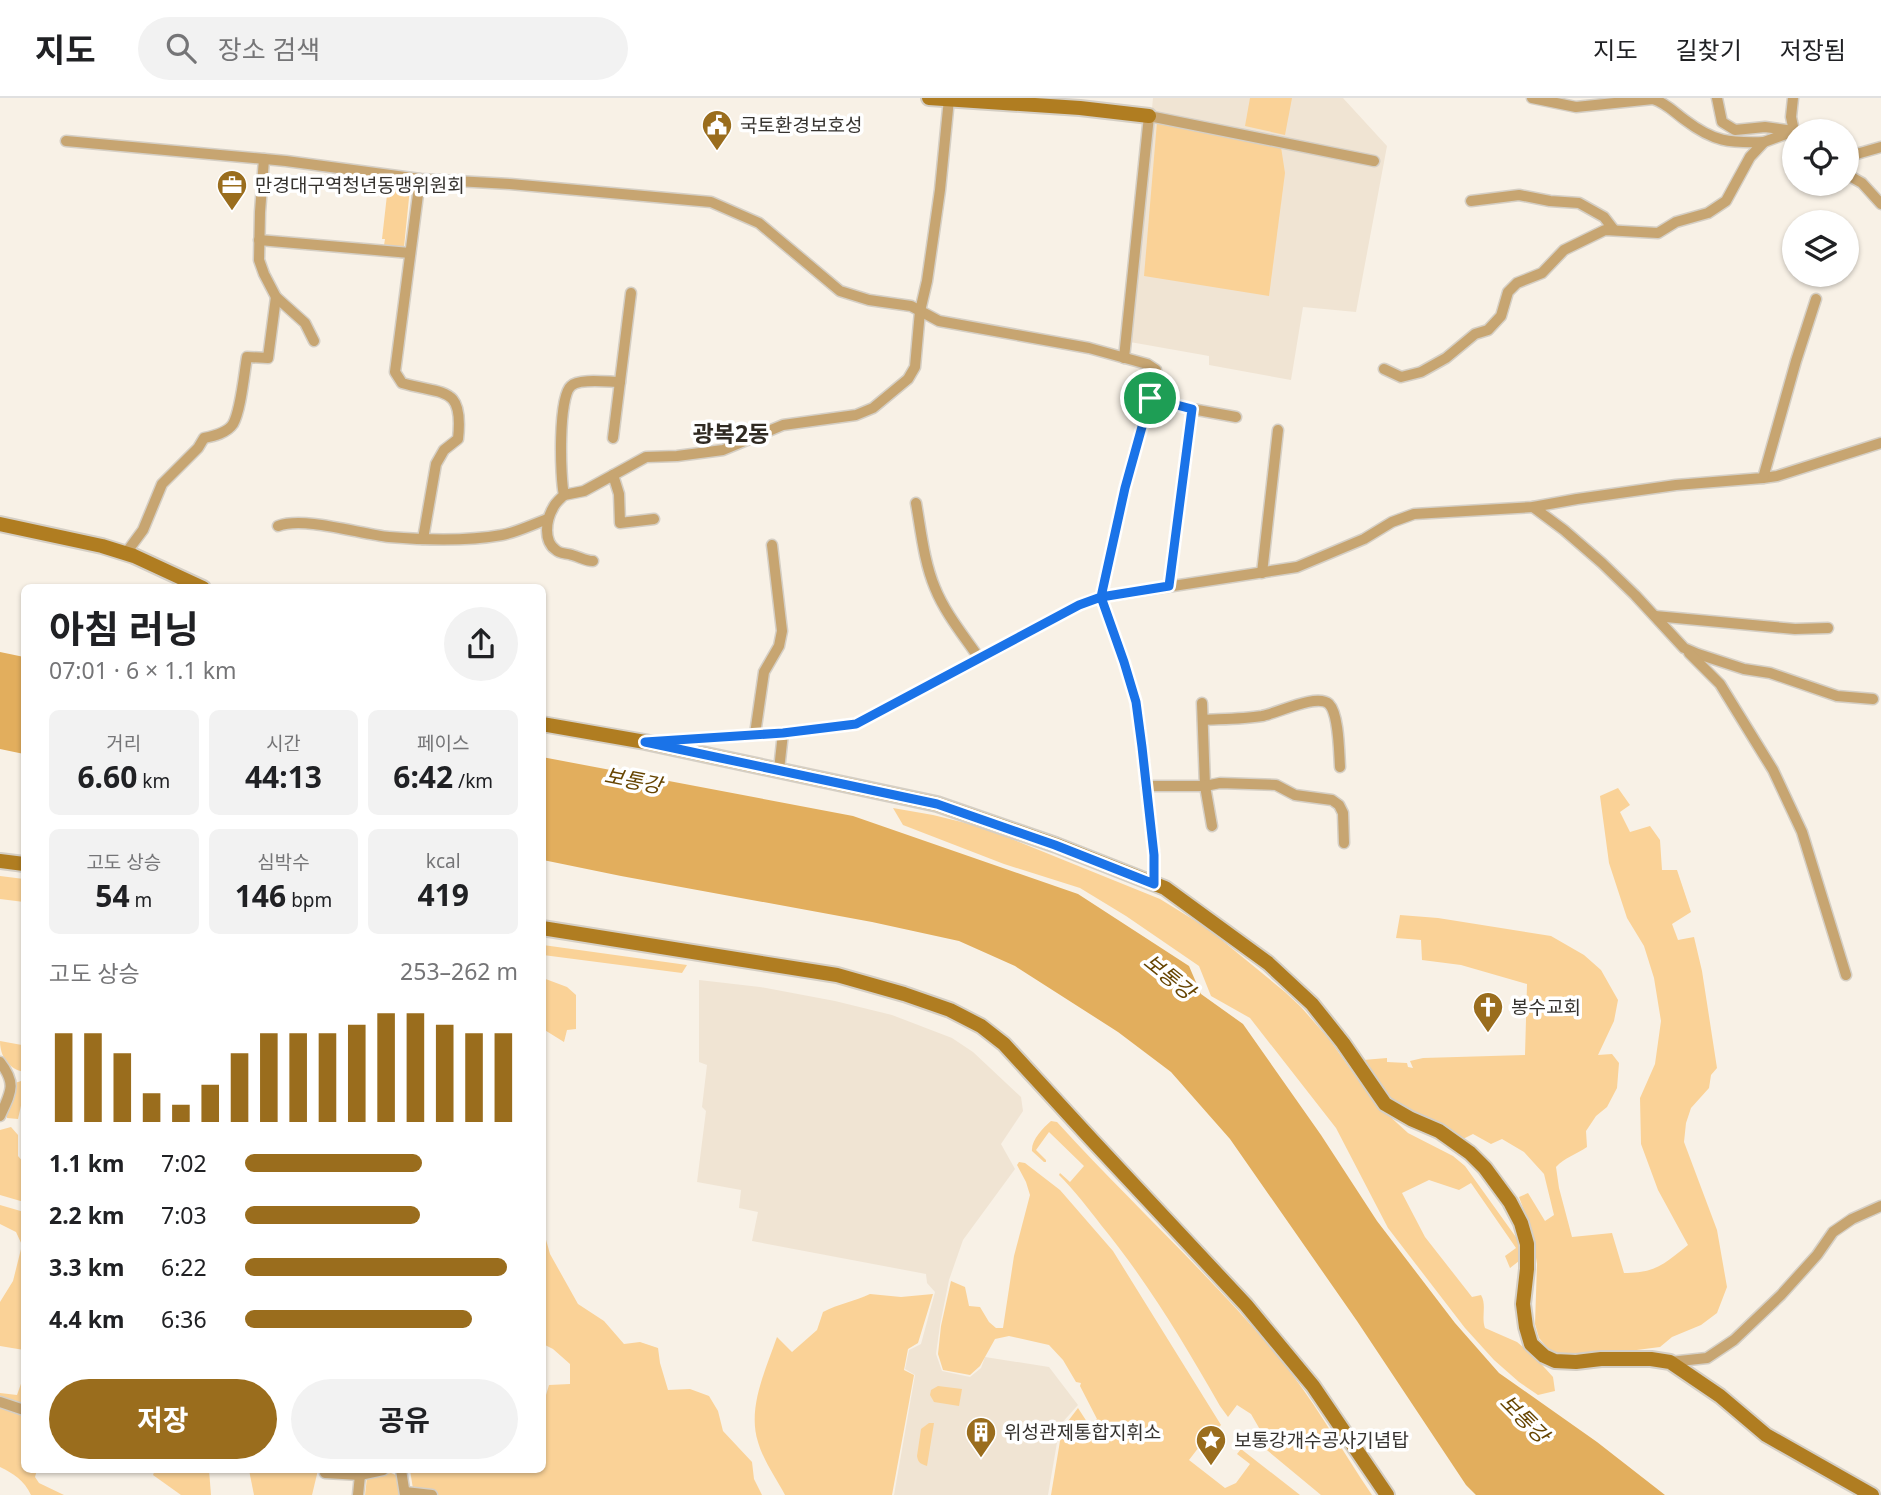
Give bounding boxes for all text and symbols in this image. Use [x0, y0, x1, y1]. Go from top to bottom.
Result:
search box [138, 17, 628, 80]
text: 지도 [35, 27, 96, 72]
icon: search [162, 29, 200, 67]
text: 장소 검색 [218, 31, 320, 67]
text: 지도 [1593, 33, 1638, 66]
text: 길찾기 [1676, 33, 1742, 66]
text: 저장됨 [1780, 33, 1846, 66]
public building icon: 국토환경보호성 [700, 108, 734, 152]
place label: 국토환경보호성 [740, 112, 862, 138]
map controls [1782, 119, 1859, 287]
button: locate [1782, 119, 1859, 196]
office icon: 만경대구역청년동맹위원회 [215, 168, 249, 212]
place label: 만경대구역청년동맹위원회 [255, 172, 465, 198]
button: layers [1782, 210, 1859, 287]
pin [1120, 368, 1180, 428]
icon: arrive [1131, 379, 1169, 417]
district label: 광복2동 [693, 417, 769, 449]
text: 아침 러닝 [49, 602, 199, 654]
button: share [444, 607, 518, 681]
text: 07:01 · 6 × 1.1 km [49, 654, 236, 686]
text: 거리 [106, 730, 141, 756]
text: 시간 [266, 730, 301, 756]
text: 페이스 [417, 730, 469, 756]
text: 6.60 [77, 756, 137, 797]
text: 44:13 [245, 756, 322, 797]
text: 6:42 [393, 756, 453, 797]
water label: 보통강 [602, 761, 667, 800]
text: km [137, 768, 170, 794]
text: /km [453, 768, 493, 794]
text: kcal [426, 848, 461, 874]
text: 고도 상승 [86, 849, 161, 875]
text: 심박수 [257, 849, 310, 875]
text: 419 [417, 874, 469, 915]
text: 54 [95, 875, 130, 916]
text: 146 [235, 875, 286, 916]
text: m [130, 887, 152, 913]
text: bpm [286, 887, 332, 913]
water label: 보통강 [1138, 947, 1203, 1007]
text: 253–262 m [400, 955, 518, 987]
text: 고도 상승 [49, 957, 140, 989]
church icon: 봉수교회 [1471, 990, 1505, 1034]
place label: 봉수교회 [1511, 994, 1581, 1020]
text: 1.1 km [49, 1147, 124, 1179]
text: 7:02 [161, 1147, 207, 1179]
text: 2.2 km [49, 1199, 124, 1231]
text: 7:03 [161, 1199, 207, 1231]
text: 3.3 km [49, 1251, 124, 1283]
text: 6:22 [161, 1251, 207, 1283]
text: 4.4 km [49, 1303, 124, 1335]
text: 6:36 [161, 1303, 207, 1335]
button: 저장 [49, 1379, 277, 1459]
button: 공유 [291, 1379, 518, 1459]
water label: 보통강 [1494, 1388, 1557, 1451]
building icon: 위성관제통합지휘소 [964, 1415, 998, 1459]
place label: 위성관제통합지휘소 [1004, 1419, 1161, 1445]
place icon: 보통강개수공사기념탑 [1194, 1423, 1228, 1467]
place label: 보통강개수공사기념탑 [1234, 1427, 1409, 1453]

